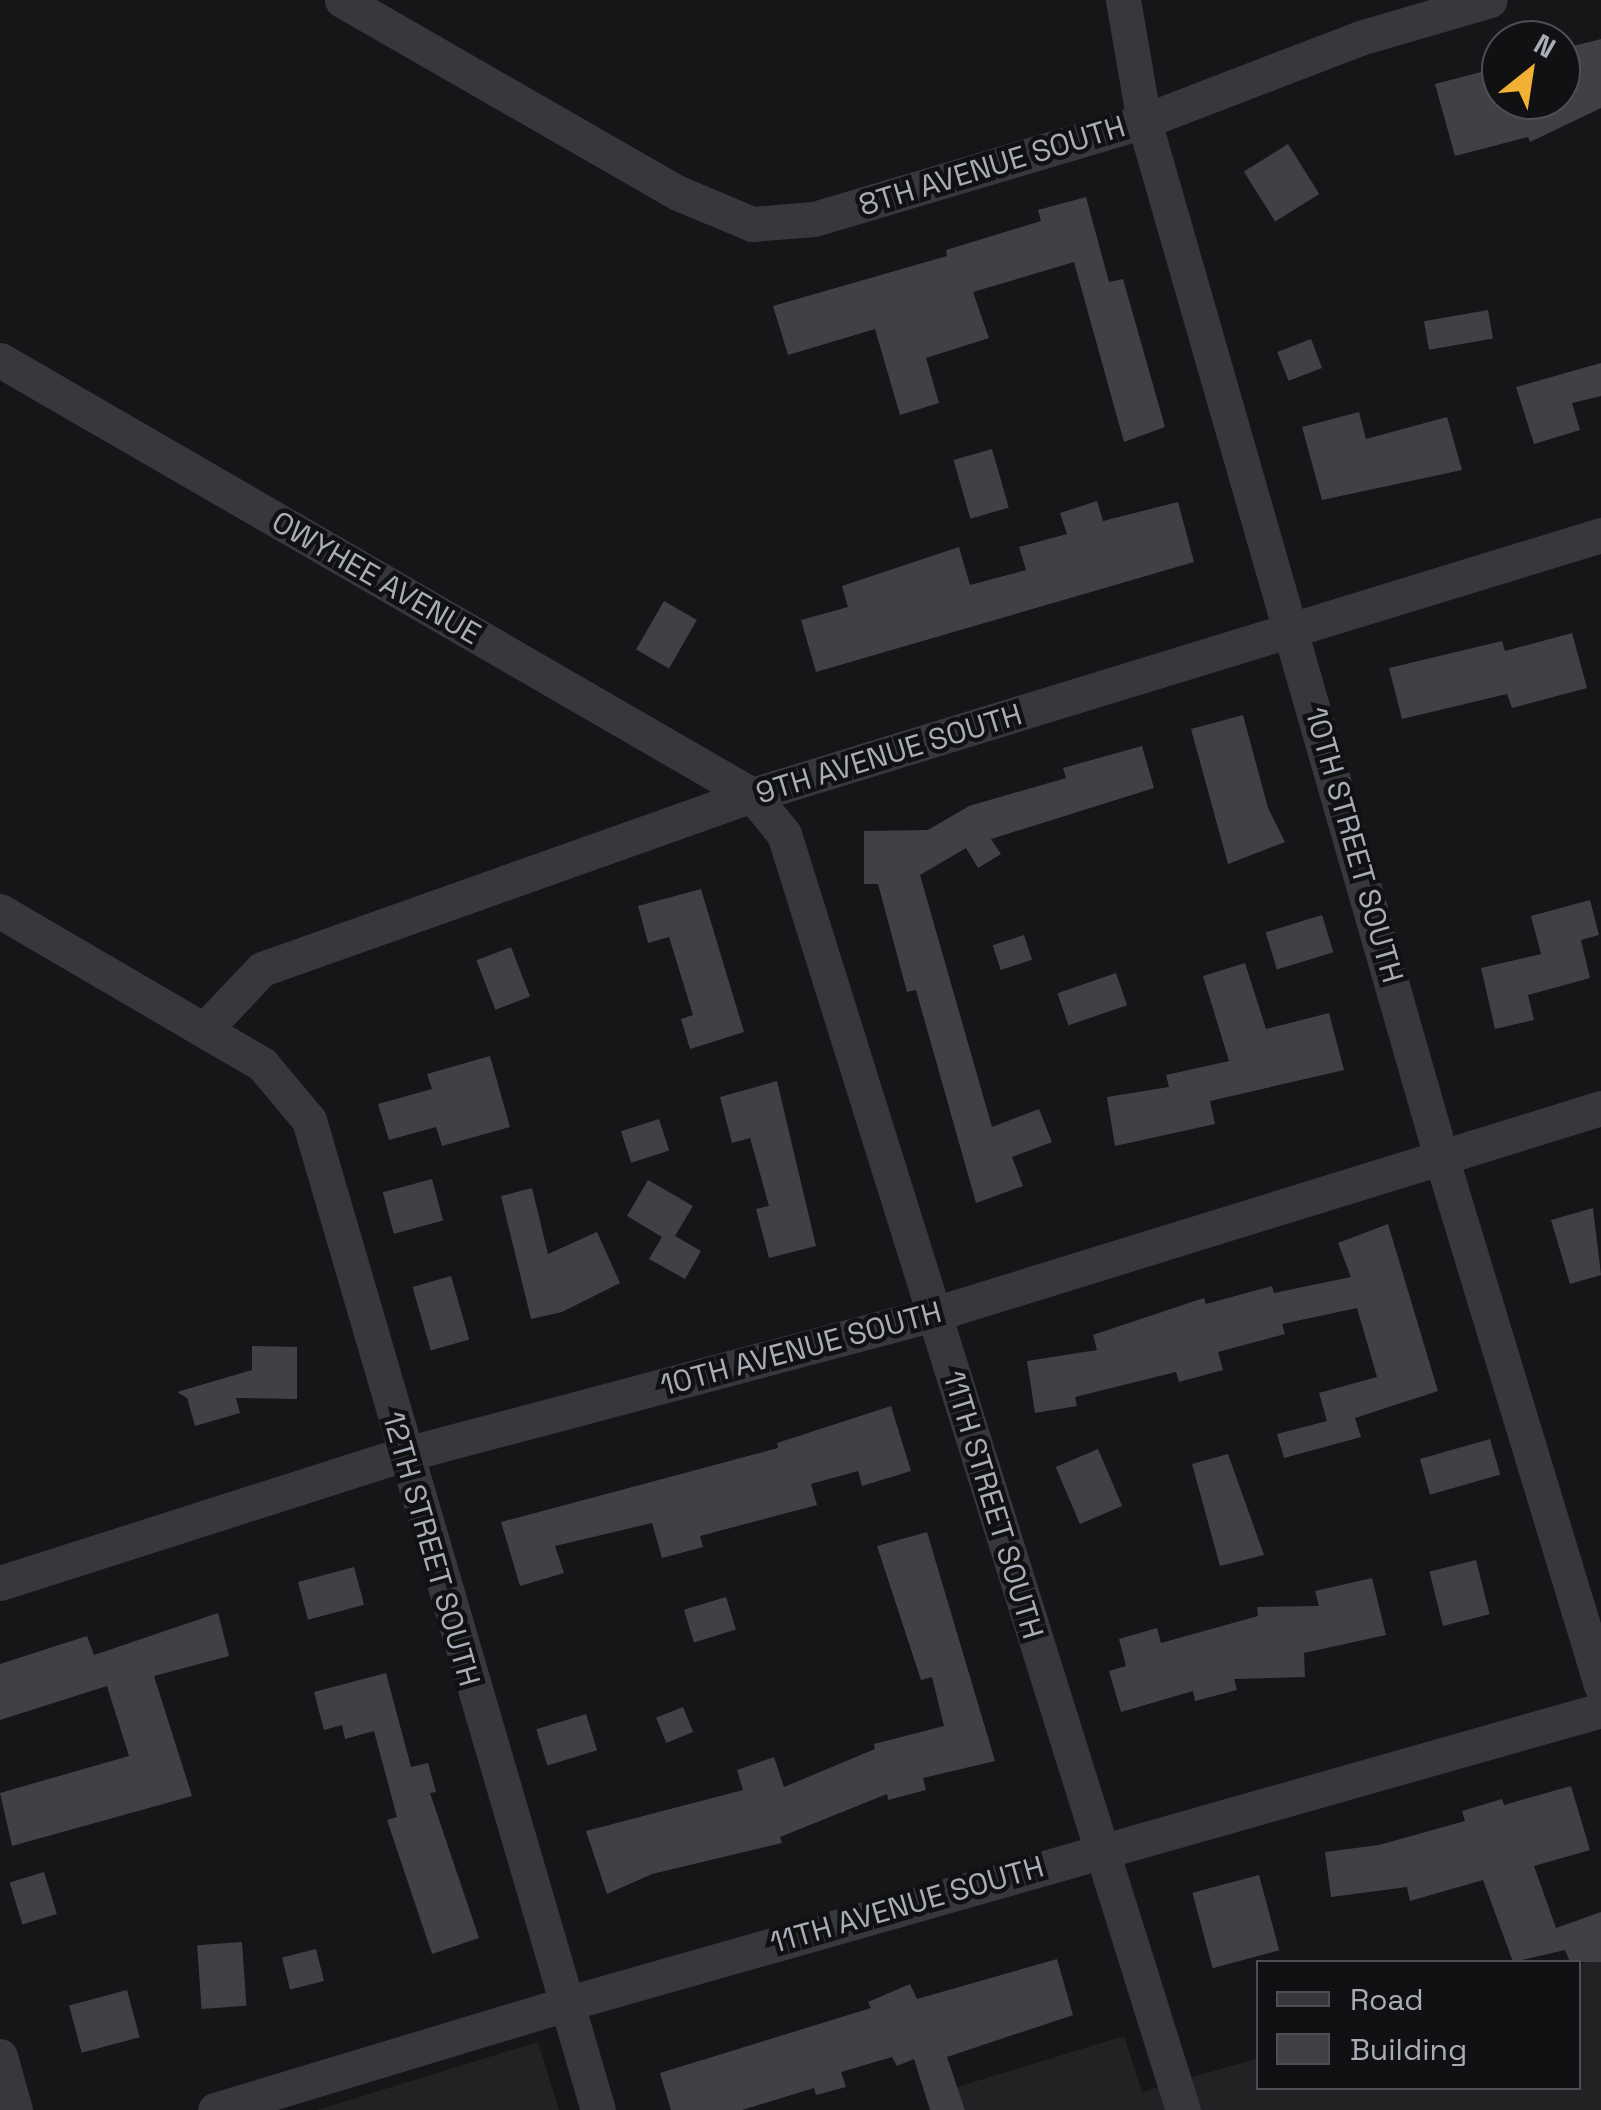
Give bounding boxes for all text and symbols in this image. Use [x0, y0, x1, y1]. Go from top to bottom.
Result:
north arrow [1481, 20, 1581, 120]
text: N [1528, 25, 1562, 66]
street label: 8TH AVENUE SOUTH [854, 108, 1130, 224]
street label: OWYHEE AVENUE [265, 504, 487, 652]
street label: 9TH AVENUE SOUTH [752, 696, 1026, 812]
street label: 10TH STREET SOUTH [1297, 703, 1411, 987]
street label: 10TH AVENUE SOUTH [656, 1294, 946, 1404]
street label: 11TH STREET SOUTH [935, 1366, 1051, 1644]
street label: 12TH STREET SOUTH [374, 1407, 488, 1691]
street label: 11TH AVENUE SOUTH [766, 1849, 1048, 1961]
legend [1256, 1960, 1581, 2090]
text: Road [1350, 1980, 1424, 2019]
text: Building [1350, 2030, 1467, 2069]

